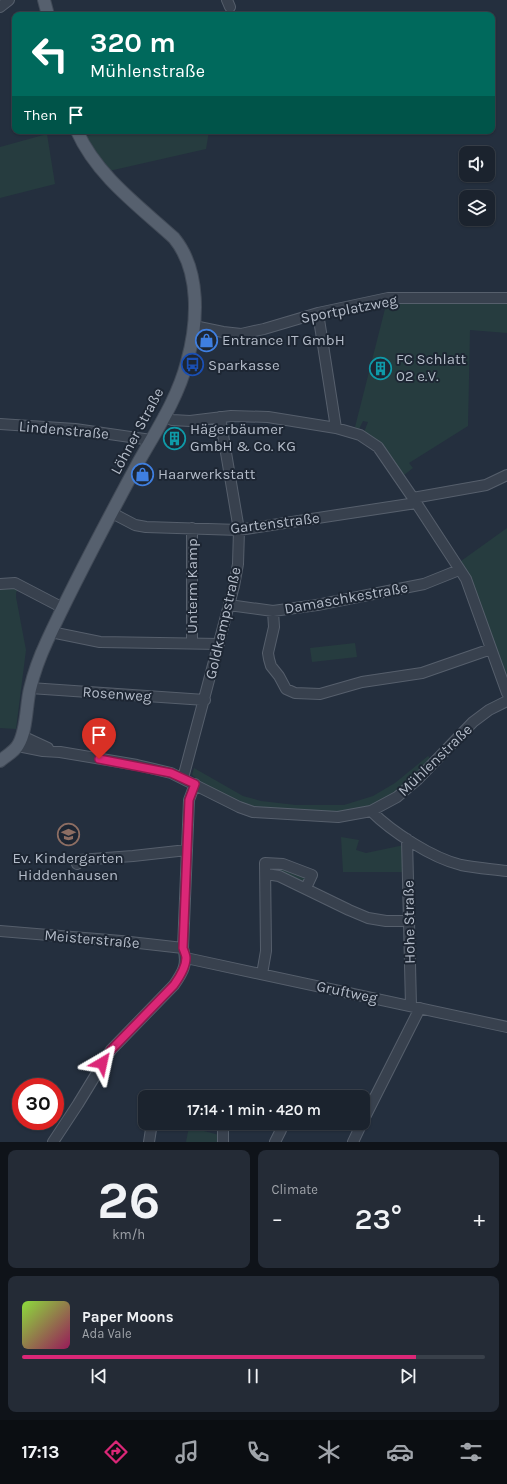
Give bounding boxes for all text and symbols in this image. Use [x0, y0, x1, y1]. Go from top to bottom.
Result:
text: 320 m [90, 26, 176, 59]
icon: left [24, 28, 76, 80]
text: Mühlenstraße [90, 60, 205, 82]
icon: arrive [65, 104, 87, 126]
text: Then [24, 106, 57, 124]
map controls [459, 146, 495, 226]
button: sound [459, 146, 495, 182]
button: layers [459, 190, 495, 226]
street label: Sportplatzweg [299, 291, 399, 327]
shop icon: Entrance IT GmbH [193, 327, 219, 353]
place label: Entrance IT GmbH [222, 331, 345, 349]
place label: FC Schlatt 02 e.V. [396, 350, 467, 385]
bus stop icon: Sparkasse [179, 352, 205, 378]
building icon: FC Schlatt 02 e.V. [368, 355, 394, 381]
place label: Sparkasse [208, 356, 280, 374]
street label: Löhner Straße [107, 385, 167, 477]
street label: Lindenstraße [18, 417, 110, 443]
place label: Hägerbäumer GmbH & Co. KG [190, 420, 296, 455]
building icon: Hägerbäumer GmbH & Co. KG [162, 425, 188, 451]
shop icon: Haarwerkstatt [129, 461, 155, 487]
place label: Haarwerkstatt [158, 465, 256, 483]
street label: Gartenstraße [229, 509, 321, 537]
street label: Unterm Kamp [183, 538, 201, 634]
street label: Goldkampstraße [201, 565, 245, 681]
street label: Damaschkestraße [283, 578, 409, 618]
street label: Rosenweg [82, 683, 153, 705]
pin [82, 718, 116, 759]
street label: Mühlenstraße [394, 720, 476, 800]
icon: arrive [88, 724, 110, 746]
school or university icon: Ev. Kindergarten Hiddenhausen [55, 822, 81, 848]
place label: Ev. Kindergarten Hiddenhausen [12, 849, 124, 884]
street label: Hohe Straße [399, 880, 419, 964]
street label: Meisterstraße [44, 926, 140, 952]
street label: Gruftweg [315, 977, 380, 1007]
position arrow [81, 1042, 123, 1084]
speed limit sign: 30 [12, 1078, 64, 1130]
text: 17:14 · 1 min · 420 m [187, 1101, 321, 1119]
text: 26 [97, 1170, 160, 1231]
text: Climate [272, 1182, 318, 1197]
text: 23° [354, 1201, 402, 1237]
text: − [272, 1206, 283, 1232]
text: + [473, 1206, 485, 1232]
text: km/h [112, 1227, 145, 1242]
text: Paper Moons [82, 1308, 174, 1326]
text: Ada Vale [82, 1326, 132, 1341]
icon: previous [88, 1365, 110, 1387]
icon: pause [242, 1365, 264, 1387]
icon: next [397, 1365, 419, 1387]
icon: directions [102, 1438, 130, 1466]
icon: music [173, 1438, 201, 1466]
icon: phone [244, 1438, 272, 1466]
icon: climate [315, 1438, 343, 1466]
icon: car [386, 1438, 414, 1466]
icon: filters [457, 1438, 485, 1466]
text: 17:13 [22, 1441, 59, 1463]

